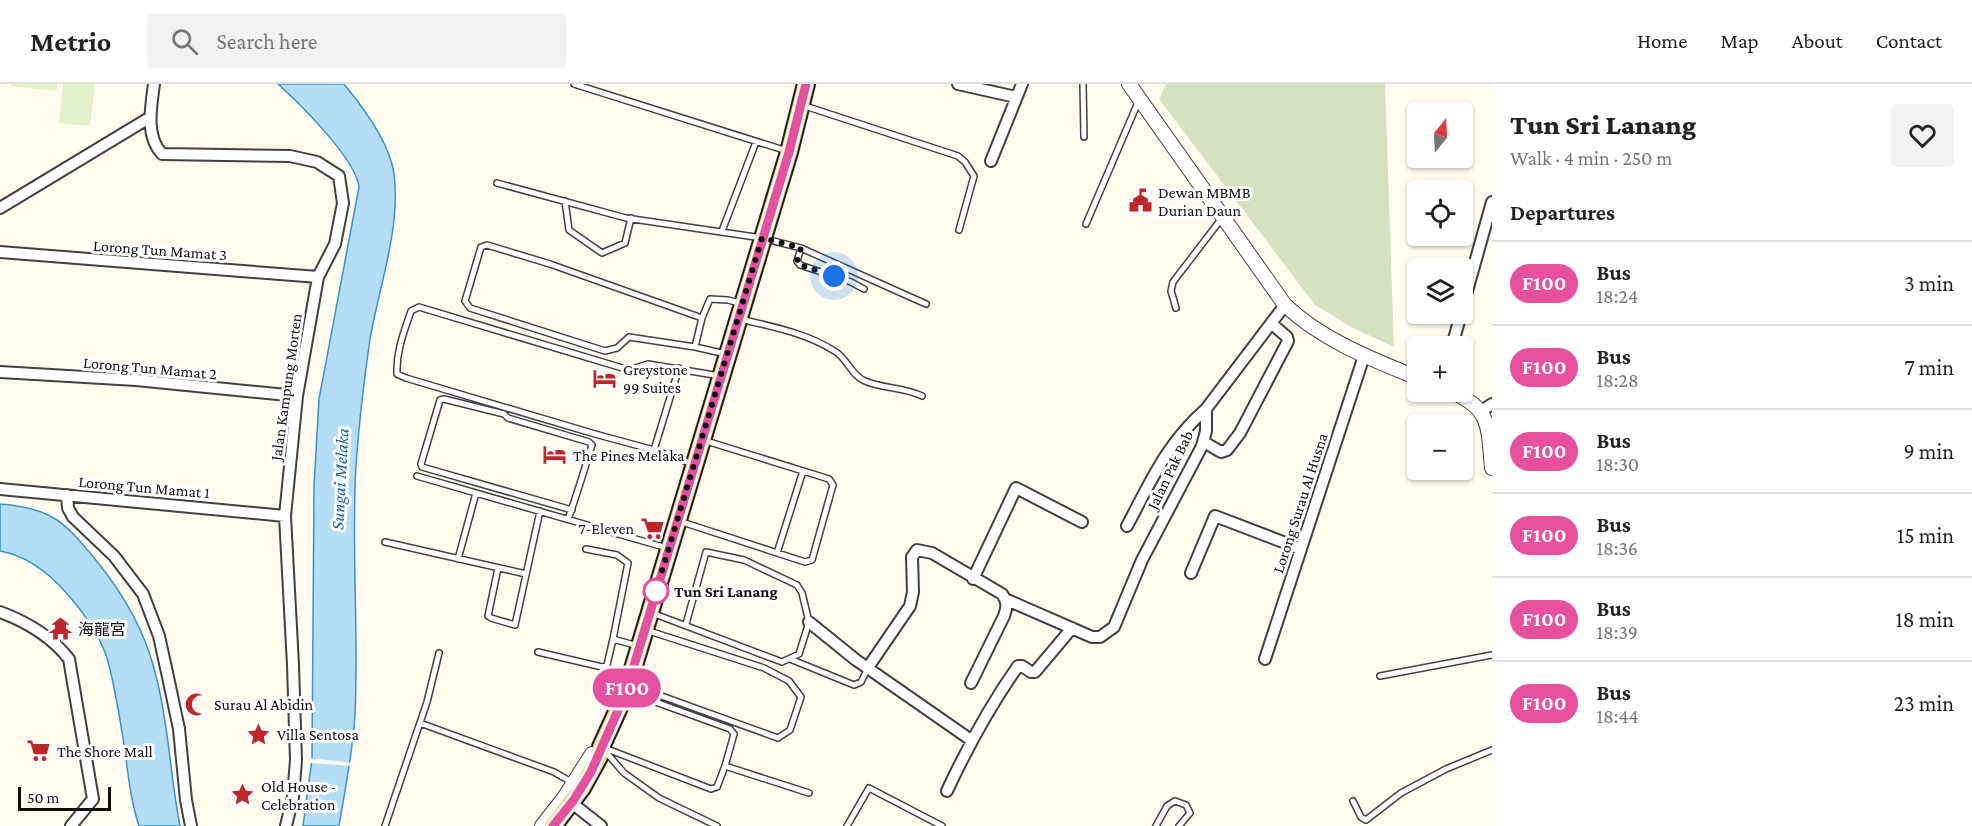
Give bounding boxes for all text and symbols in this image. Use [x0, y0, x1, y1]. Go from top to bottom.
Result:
search box [147, 14, 567, 68]
icon: search [168, 25, 201, 58]
text: Metrio [30, 26, 111, 57]
text: Search here [216, 29, 317, 54]
text: Home [1637, 29, 1687, 53]
text: Map [1720, 29, 1759, 53]
text: About [1792, 29, 1843, 53]
text: Contact [1876, 29, 1942, 53]
north arrow [1407, 102, 1473, 168]
map controls [1407, 102, 1473, 480]
button: heart [1891, 104, 1954, 167]
text: Tun Sri Lanang [1510, 109, 1696, 140]
text: Walk · 4 min · 250 m [1510, 147, 1672, 169]
button: locate [1407, 180, 1473, 246]
place label: Dewan MBMB Durian Daun [1158, 184, 1251, 219]
public building icon: Dewan MBMB Durian Daun [1127, 188, 1153, 214]
text: Departures [1510, 200, 1615, 225]
street label: Lorong Tun Mamat 3 [92, 237, 227, 264]
button: layers [1407, 258, 1473, 324]
text: Bus [1596, 260, 1631, 285]
your location [819, 261, 849, 291]
text: F100 [1522, 271, 1566, 295]
text: 3 min [1904, 271, 1954, 296]
text: 18:24 [1596, 285, 1638, 307]
street label: Jalan Kampung Morten [267, 312, 306, 464]
button: + [1407, 336, 1473, 402]
text: Bus [1596, 344, 1631, 369]
street label: Lorong Tun Mamat 2 [82, 354, 218, 383]
text: F100 [1522, 355, 1566, 379]
text: 7 min [1904, 355, 1954, 380]
place label: Greystone 99 Suites [623, 361, 688, 396]
hotel icon: Greystone 99 Suites [592, 365, 618, 391]
text: 18:28 [1596, 369, 1639, 391]
button: − [1407, 414, 1473, 480]
water label: Sungai Melaka [327, 427, 353, 530]
street label: Jalan Pak Bab [1143, 428, 1197, 514]
text: Bus [1596, 428, 1631, 453]
street label: Lorong Surau Al Husna [1269, 430, 1332, 576]
text: F100 [1522, 439, 1566, 463]
text: 9 min [1903, 439, 1954, 464]
hotel icon: The Pines Melaka [542, 442, 568, 468]
place label: The Pines Melaka [573, 447, 685, 464]
text: 18:30 [1596, 453, 1639, 475]
street label: Lorong Tun Mamat 1 [78, 473, 210, 502]
text: Bus [1596, 512, 1631, 537]
supermarket icon: 7-Eleven [639, 515, 665, 541]
place label: 7-Eleven [578, 520, 634, 537]
text: F100 [1522, 523, 1566, 547]
text: 15 min [1897, 523, 1954, 548]
text: 18:36 [1596, 537, 1638, 559]
marker: Tun Sri Lanang [643, 578, 669, 604]
place label: Tun Sri Lanang [674, 583, 778, 600]
text: Bus [1596, 596, 1631, 621]
text: F100 [1522, 607, 1566, 631]
text: 18 min [1895, 607, 1954, 632]
temple icon: 海龍宮 [47, 616, 73, 642]
place label: 海龍宮 [78, 621, 126, 638]
text: 18:39 [1596, 621, 1638, 643]
line badge: F100 [585, 668, 669, 708]
text: F100 [605, 676, 649, 700]
text: Bus [1596, 680, 1631, 705]
mosque icon: Surau Al Abidin [183, 691, 209, 717]
text: F100 [1522, 691, 1566, 715]
text: 23 min [1894, 691, 1954, 716]
place label: Surau Al Abidin [214, 696, 314, 713]
text: 18:44 [1596, 705, 1639, 727]
place icon: Villa Sentosa [246, 721, 272, 747]
place label: Villa Sentosa [277, 726, 359, 743]
supermarket icon: The Shore Mall [26, 738, 52, 764]
place label: The Shore Mall [57, 743, 153, 760]
place label: Old House - Celebration [261, 778, 336, 813]
place icon: Old House - Celebration [230, 782, 256, 808]
scale bar [18, 784, 111, 812]
text: 50 m [27, 789, 59, 806]

